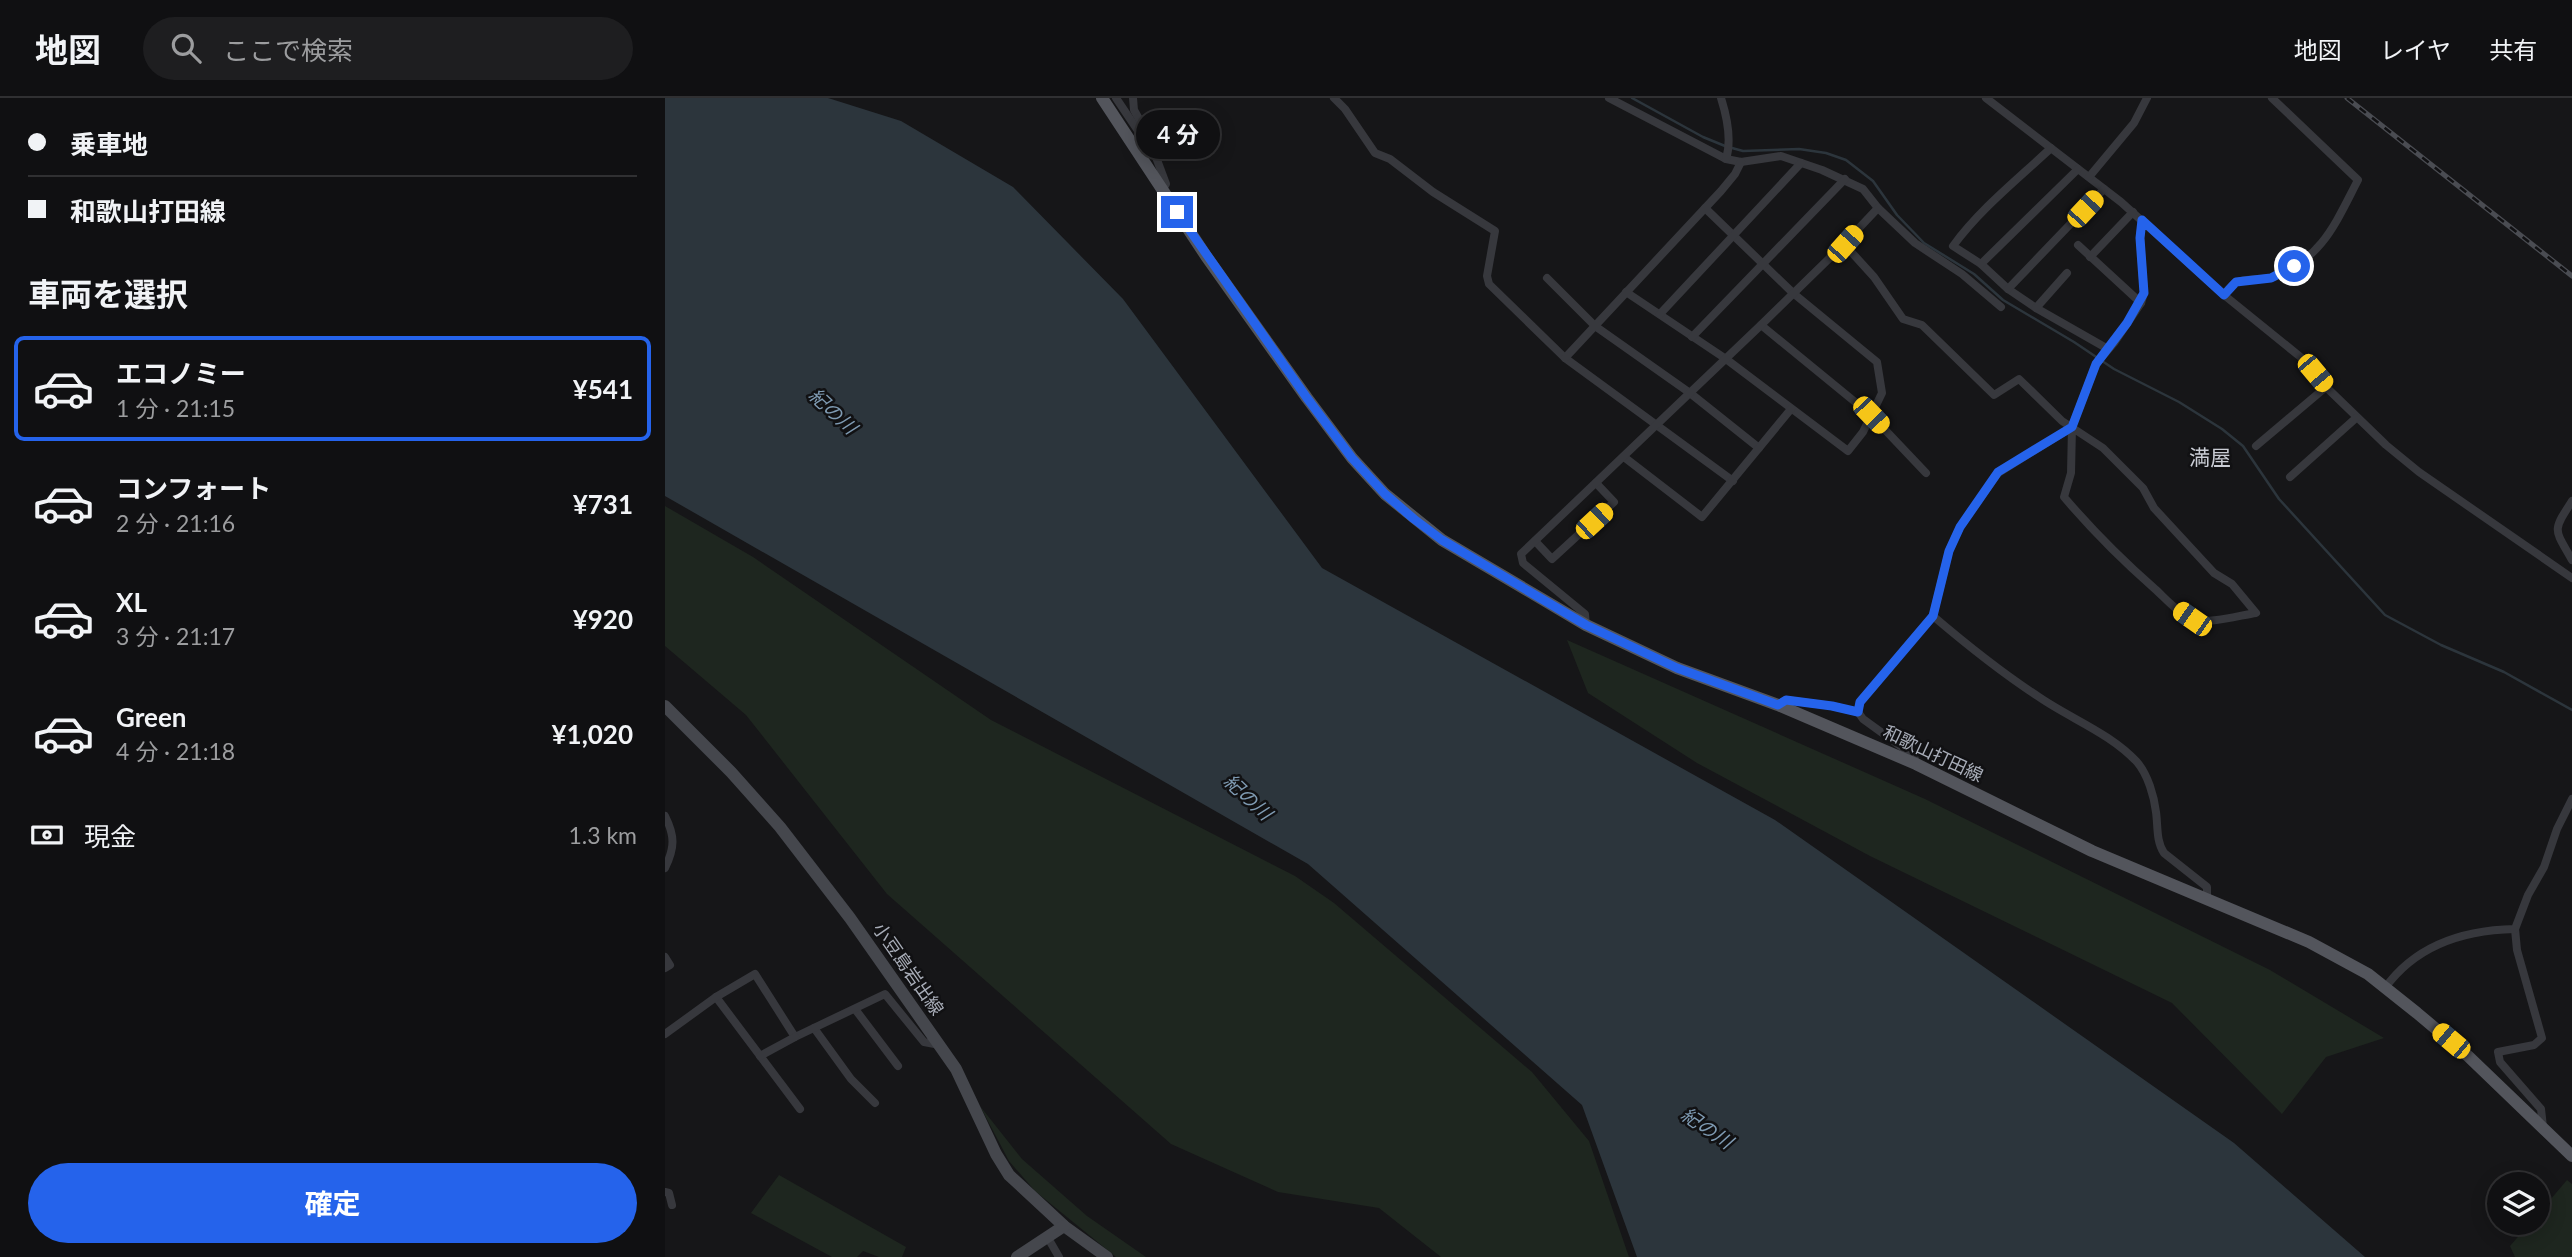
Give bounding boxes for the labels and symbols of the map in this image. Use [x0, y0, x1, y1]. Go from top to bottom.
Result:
callout: 4 分 [1135, 110, 1219, 159]
car [2063, 186, 2108, 232]
route end [1161, 196, 1193, 228]
car [1824, 221, 1867, 267]
route start [2278, 250, 2310, 282]
car [2294, 350, 2337, 396]
water label: 紀の川 [805, 383, 863, 440]
car [1849, 393, 1894, 437]
district label: 満屋 [2189, 444, 2231, 469]
car [1572, 499, 1617, 543]
car [2169, 598, 2216, 640]
street label: 和歌山打田線 [1880, 720, 1987, 786]
water label: 紀の川 [1220, 769, 1278, 826]
street label: 小豆島岩出線 [869, 918, 949, 1019]
car [2429, 1019, 2474, 1063]
water label: 紀の川 [1677, 1102, 1739, 1154]

